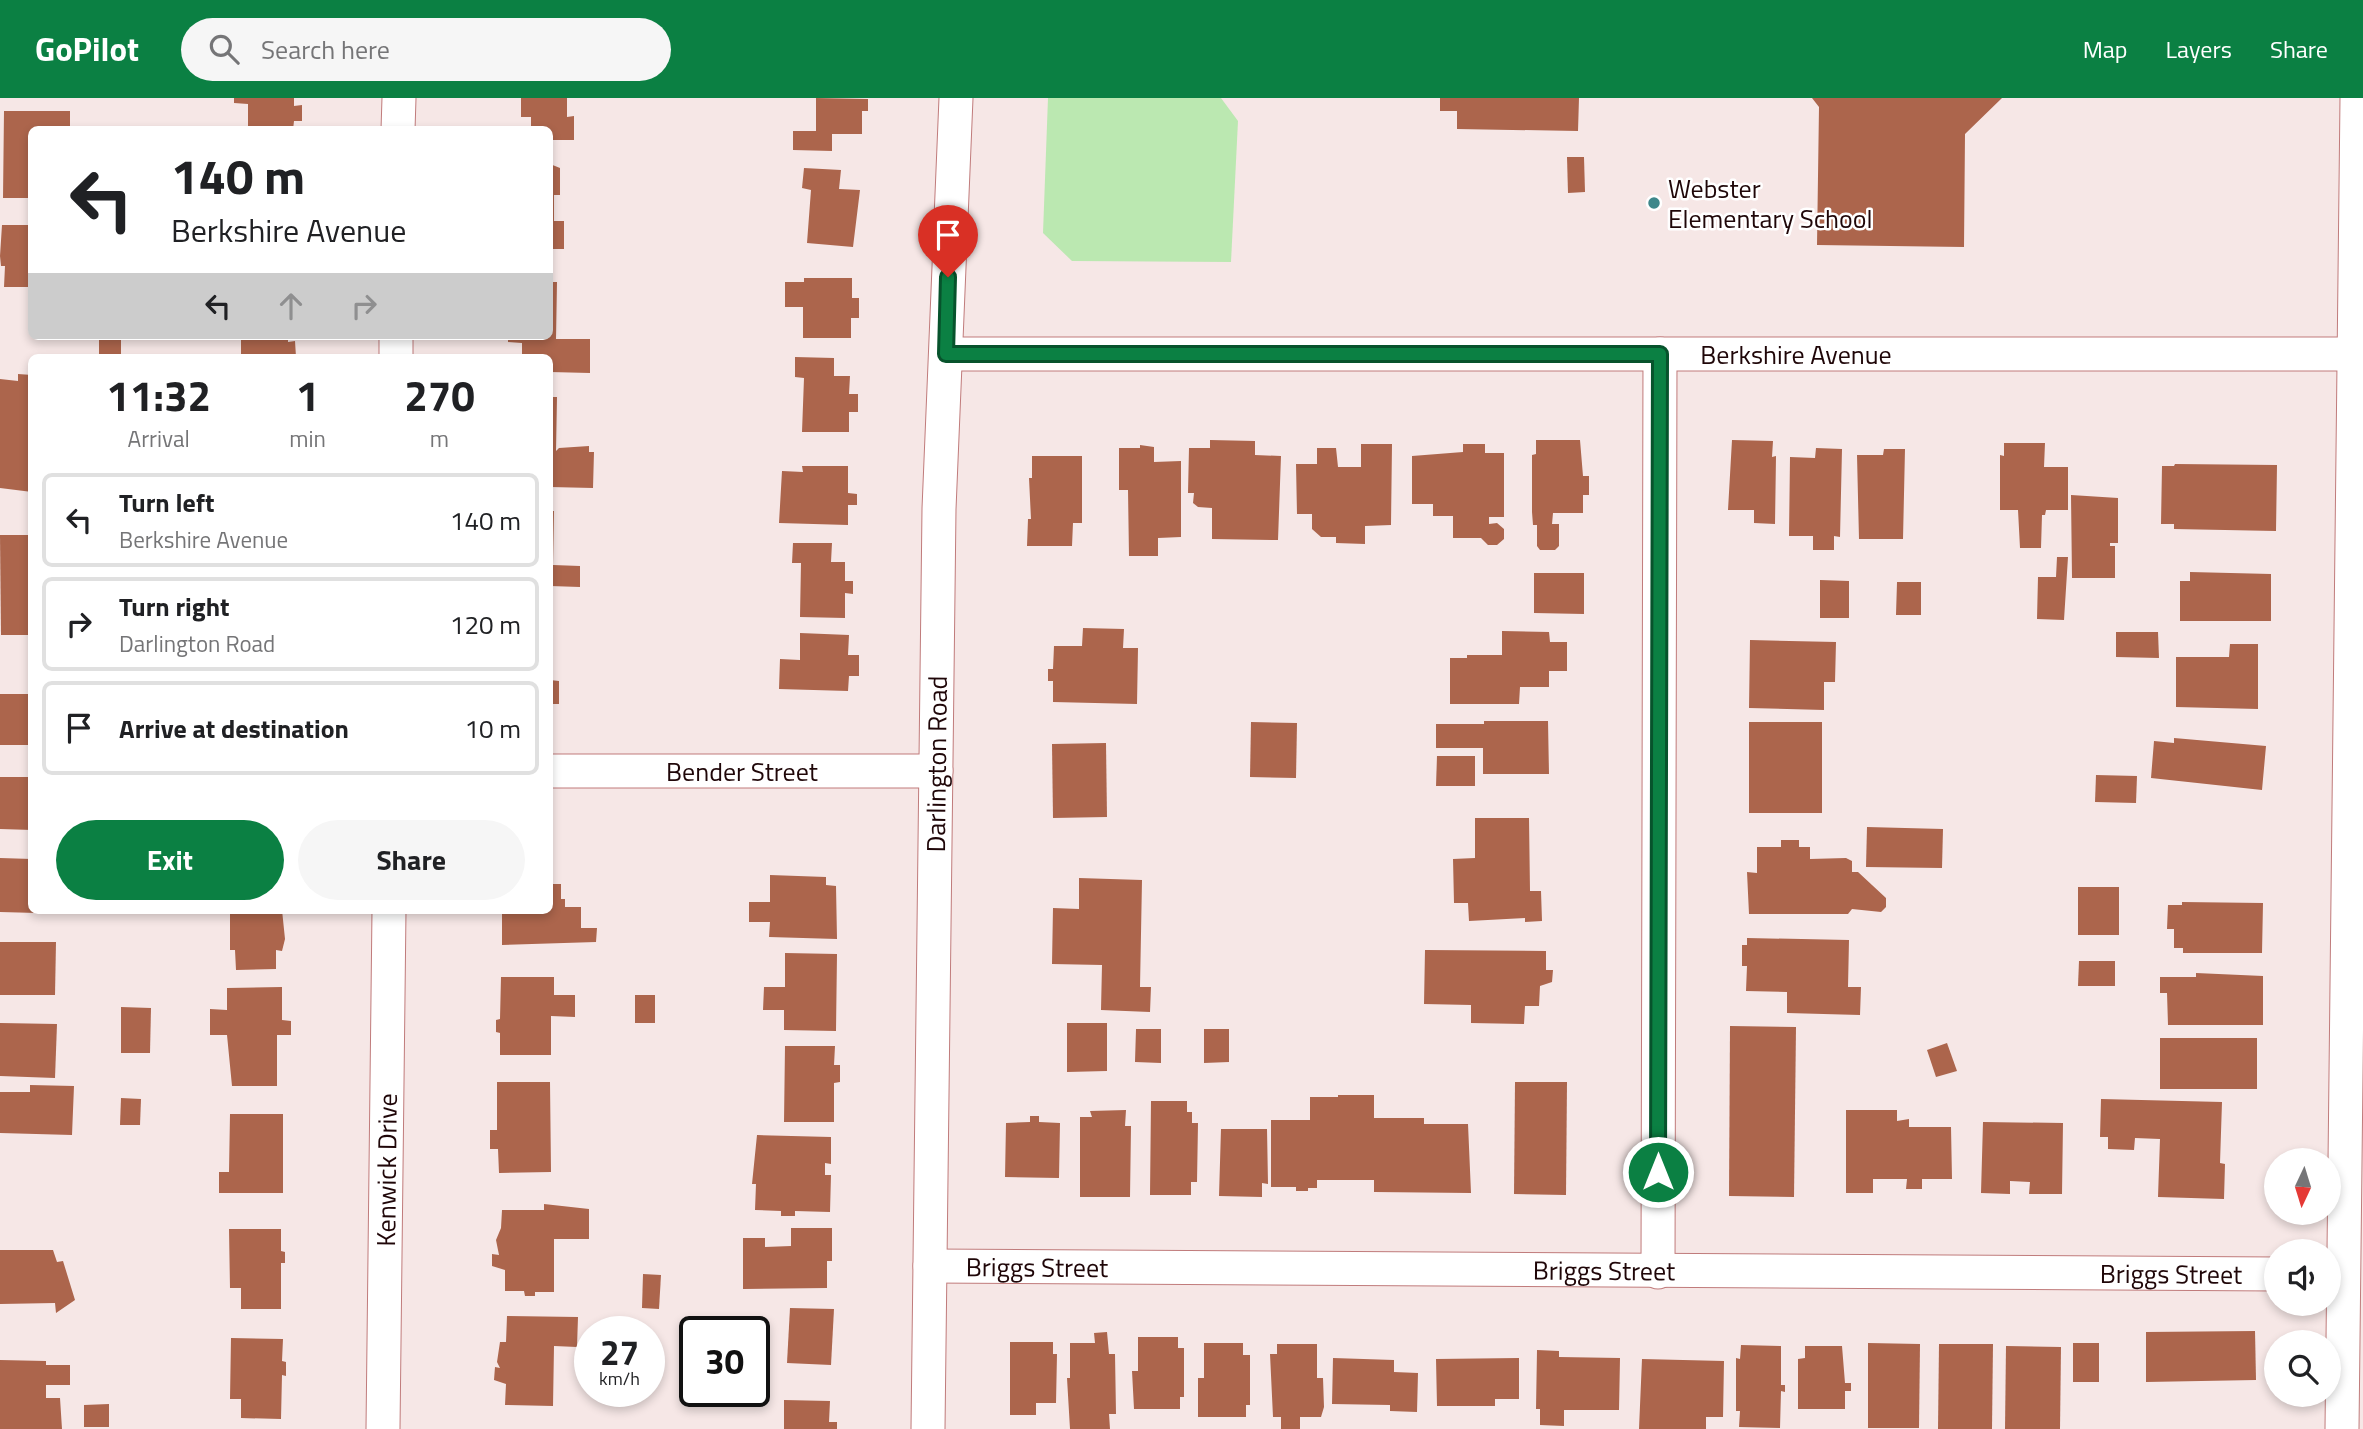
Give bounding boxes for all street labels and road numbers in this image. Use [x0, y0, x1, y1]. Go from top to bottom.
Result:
street label: Berkshire Avenue [1700, 335, 1892, 374]
street label: Darlington Road [915, 675, 957, 853]
street label: Bender Street [666, 752, 818, 791]
street label: Kenwick Drive [366, 1093, 406, 1247]
street label: Briggs Street [966, 1247, 1108, 1287]
street label: Briggs Street [1533, 1250, 1675, 1290]
street label: Briggs Street [2100, 1253, 2242, 1293]

